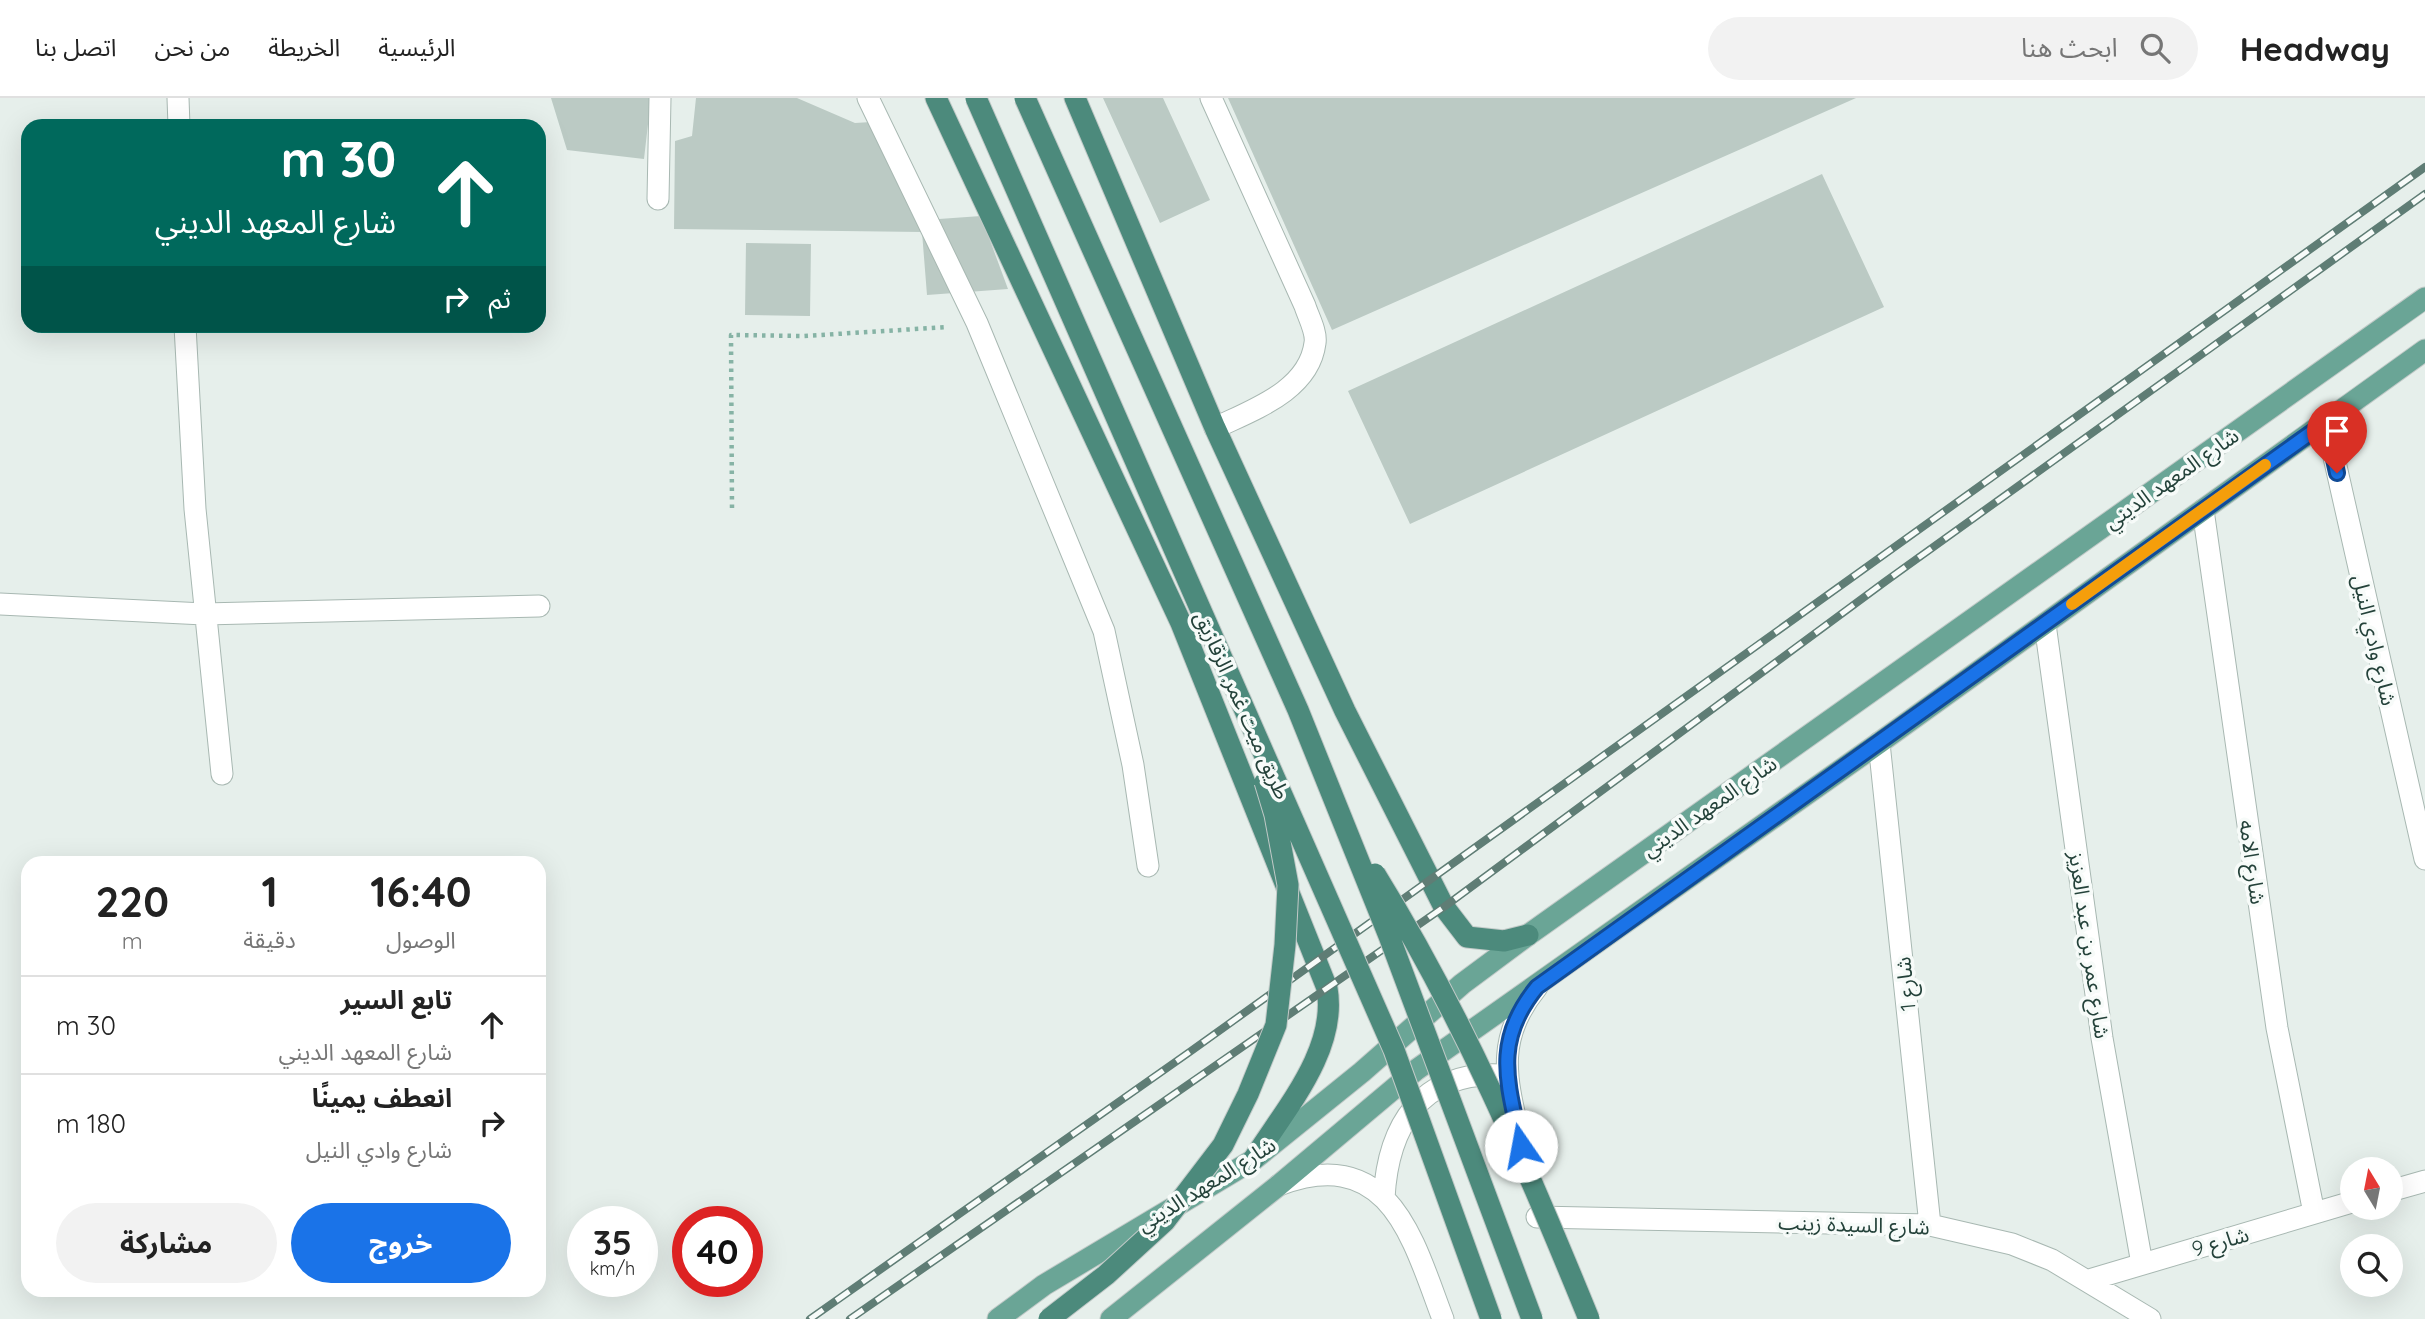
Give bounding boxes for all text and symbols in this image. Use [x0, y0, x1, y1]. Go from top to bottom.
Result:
search box [1708, 17, 2198, 80]
text: Headway [2240, 28, 2390, 69]
icon: search [2136, 29, 2174, 67]
text: ابحث هنا [2021, 31, 2118, 64]
text: اتصل بنا [35, 32, 116, 62]
text: من نحن [154, 32, 230, 62]
text: الخريطة [268, 32, 340, 62]
text: الرئيسية [378, 32, 455, 62]
text: 30 m [281, 128, 396, 189]
icon: ahead [420, 147, 511, 238]
text: شارع المعهد الديني [155, 201, 396, 241]
icon: right [437, 280, 475, 318]
text: ثم [489, 282, 511, 315]
pin [2307, 401, 2367, 473]
icon: arrive [2318, 412, 2356, 450]
street label: شارع المعهد الديني [2099, 422, 2246, 537]
street label: شارع وادي النيل [2344, 572, 2403, 709]
street label: طريق ميت غمر, الزقازيق [1189, 607, 1296, 804]
street label: شارع المعهد الديني [1637, 750, 1784, 865]
street label: شارع الامه [2231, 818, 2272, 906]
street label: شارع عمر بن عبد العزيز [2061, 849, 2116, 1041]
text: 1 [261, 865, 278, 918]
text: 16:40 [370, 865, 472, 918]
text: 220 [95, 875, 169, 928]
text: دقيقة [243, 925, 296, 954]
text: الوصول [386, 925, 456, 954]
text: m [122, 926, 143, 955]
street label: شارع 1 [1889, 955, 1924, 1012]
text: تابع السير [340, 983, 452, 1016]
icon: ahead [473, 1006, 511, 1044]
text: 30 m [56, 1009, 116, 1042]
text: شارع المعهد الديني [279, 1037, 452, 1066]
text: انعطف يمينًا [312, 1081, 452, 1114]
icon: right [473, 1104, 511, 1142]
text: 180 m [56, 1107, 126, 1140]
position arrow [1484, 1109, 1558, 1183]
street label: شارع المعهد الديني [1132, 1131, 1282, 1240]
text: شارع وادي النيل [306, 1135, 452, 1164]
north arrow [2340, 1157, 2403, 1220]
map controls [2340, 1157, 2403, 1297]
button: مشاركة [56, 1203, 277, 1283]
button: خروج [291, 1203, 511, 1283]
speed limit sign: 40 [672, 1206, 763, 1297]
street label: شارع السيدة زينب [1778, 1208, 1930, 1243]
text: 35 [593, 1220, 632, 1264]
street label: شارع 9 [2188, 1220, 2252, 1264]
button: search [2340, 1234, 2403, 1297]
text: km/h [590, 1257, 635, 1280]

